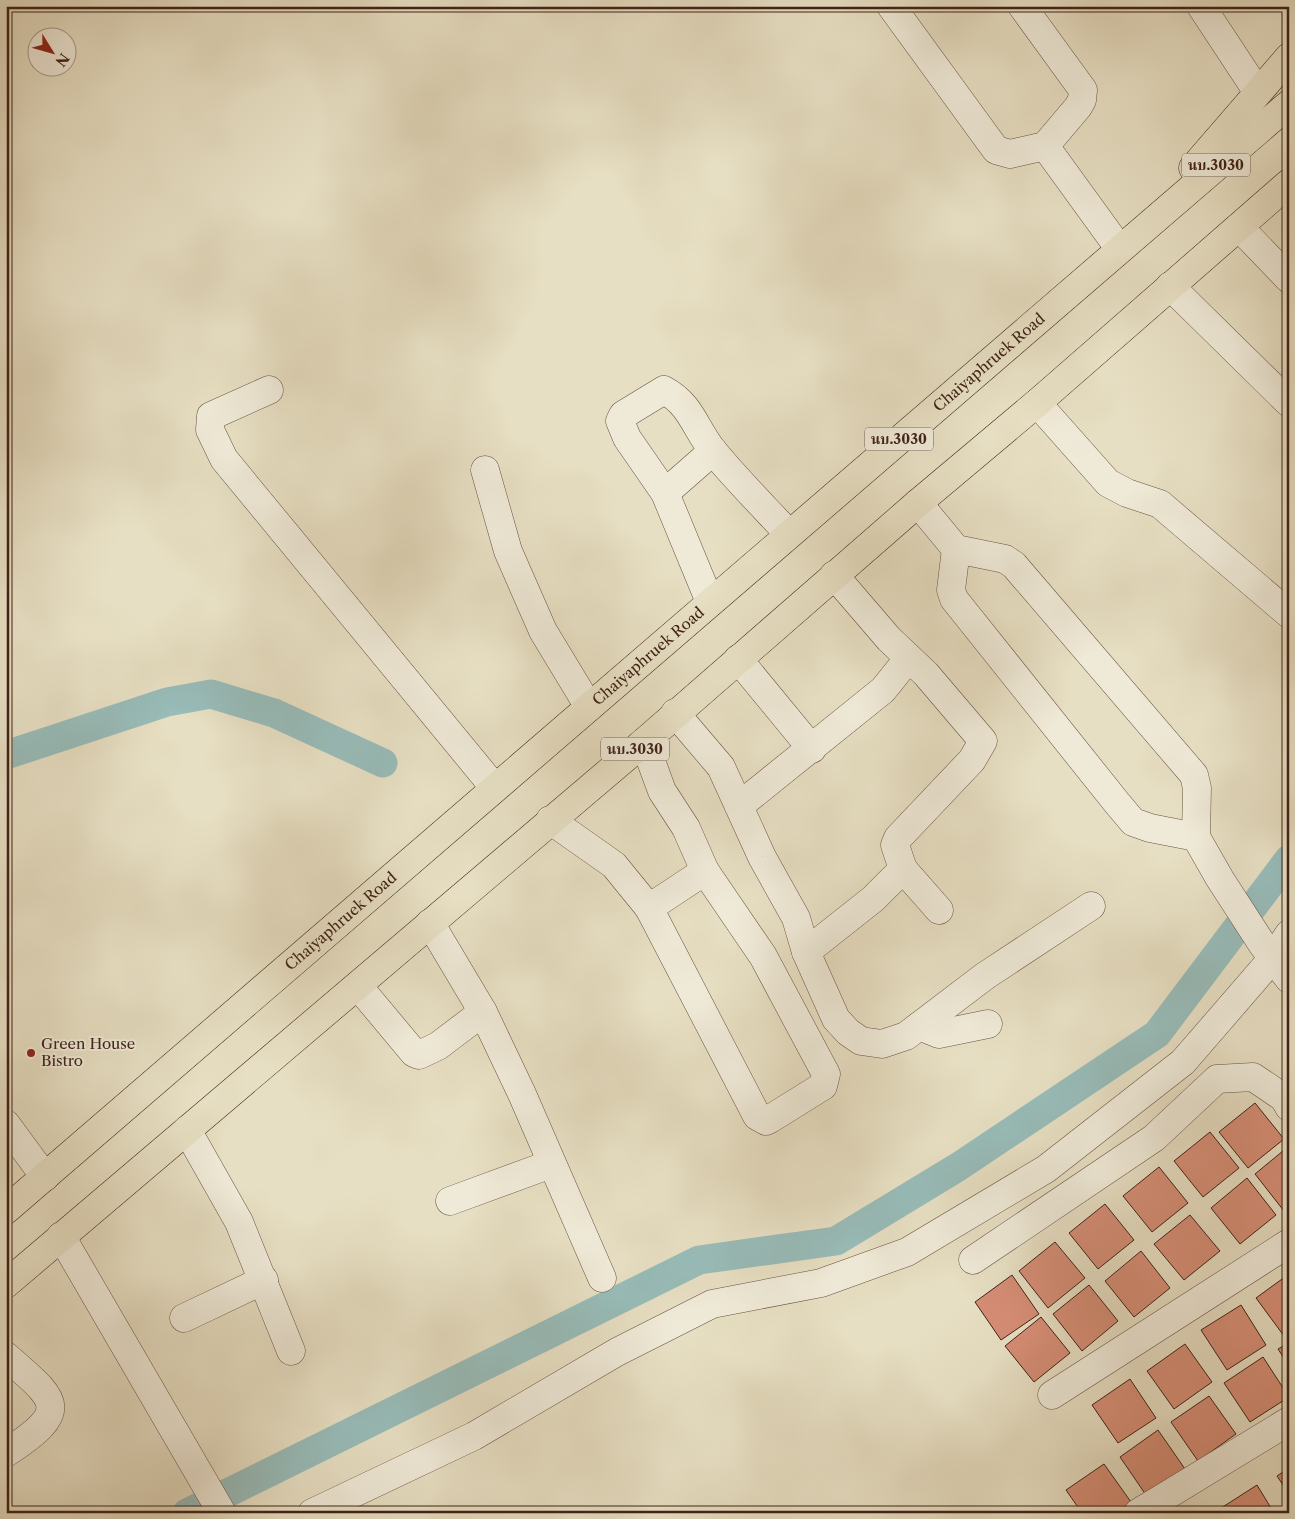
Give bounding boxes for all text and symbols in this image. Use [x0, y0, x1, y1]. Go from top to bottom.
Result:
north arrow [28, 28, 78, 78]
text: N [52, 50, 73, 70]
road number: นบ.3030 [1182, 154, 1250, 176]
street label: Chaiyaphruek Road [929, 309, 1049, 415]
road number: นบ.3030 [865, 428, 933, 450]
street label: Chaiyaphruek Road [588, 603, 708, 709]
road number: นบ.3030 [601, 738, 669, 761]
street label: Chaiyaphruek Road [281, 868, 400, 974]
place label: Green House Bistro [41, 1034, 135, 1070]
marker: Green House Bistro [25, 1047, 37, 1059]

